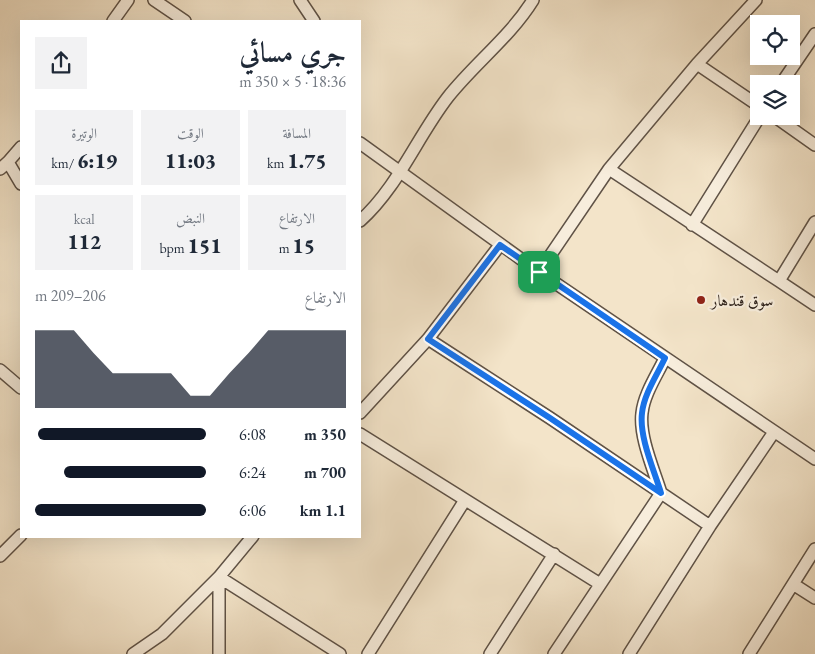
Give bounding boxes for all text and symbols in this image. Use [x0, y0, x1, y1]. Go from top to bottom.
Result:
map controls [750, 15, 800, 125]
button: locate [750, 15, 800, 65]
text: جري مسائي [239, 34, 346, 70]
button: share [35, 37, 87, 89]
text: 18:36 · 5 × 350 m [239, 71, 346, 92]
button: layers [750, 75, 800, 125]
text: الوتيرة [71, 124, 97, 142]
text: الوقت [177, 124, 204, 142]
text: المسافة [283, 124, 311, 142]
text: 6:19 [77, 147, 117, 174]
text: 11:03 [165, 147, 216, 174]
text: 1.75 [287, 147, 327, 174]
text: /km [51, 154, 77, 172]
text: km [267, 154, 287, 172]
text: النبض [176, 209, 205, 227]
text: الارتفاع [279, 209, 315, 227]
text: kcal [74, 210, 95, 228]
text: 112 [67, 228, 101, 255]
text: 151 [188, 232, 222, 259]
text: 15 [292, 232, 315, 259]
text: bpm [159, 239, 188, 257]
text: m [279, 239, 292, 257]
pin [518, 251, 560, 293]
icon: arrive [525, 258, 553, 286]
text: 206–209 m [35, 285, 106, 306]
text: الارتفاع [304, 287, 346, 308]
place label: سوق قندهار [709, 290, 773, 311]
marker: سوق قندهار [695, 294, 707, 306]
text: 6:08 [239, 424, 266, 445]
text: 350 m [304, 424, 346, 445]
text: 6:24 [239, 462, 266, 483]
text: 700 m [304, 462, 346, 483]
text: 6:06 [239, 500, 266, 521]
text: 1.1 km [300, 500, 346, 521]

